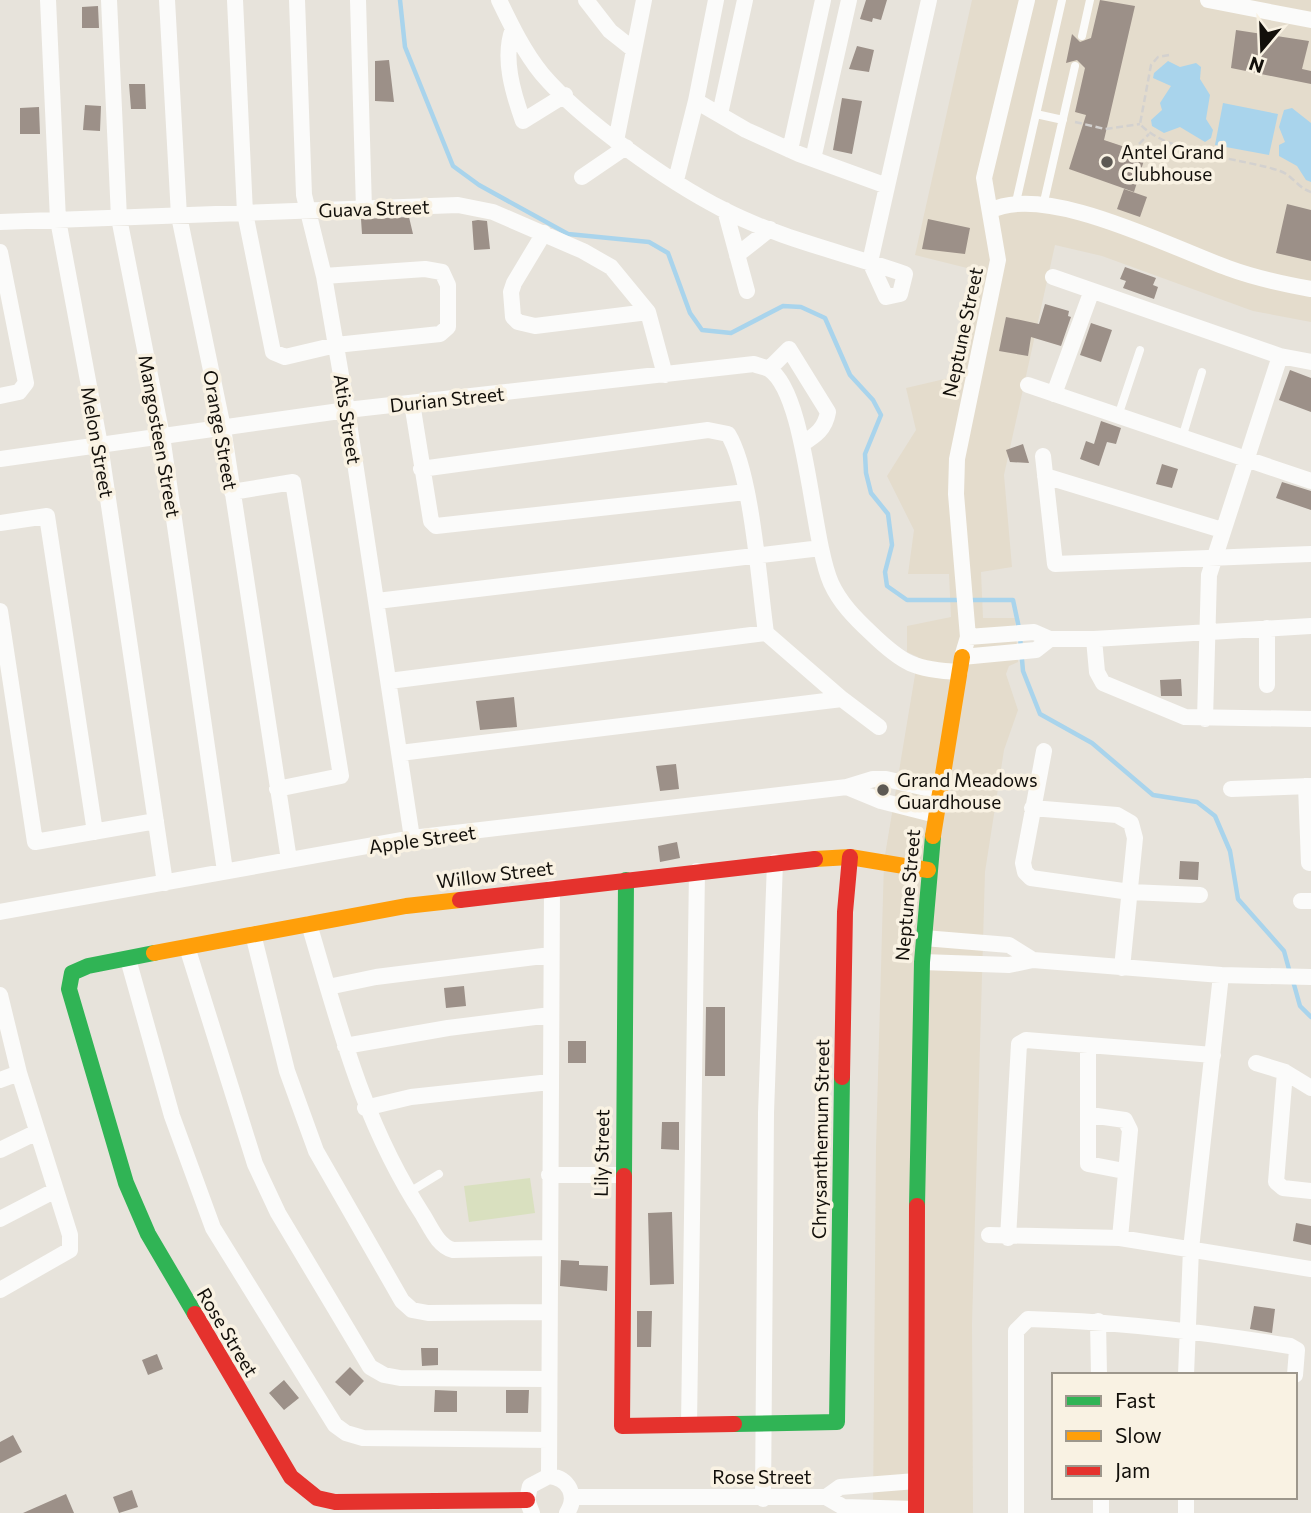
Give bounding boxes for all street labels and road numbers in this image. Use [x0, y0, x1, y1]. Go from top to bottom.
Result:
street label: Guava Street [318, 195, 430, 221]
street label: Neptune Street [937, 265, 987, 399]
street label: Mangosteen Street [134, 353, 186, 519]
street label: Orange Street [199, 368, 243, 492]
street label: Atis Street [330, 372, 367, 466]
street label: Durian Street [388, 382, 506, 416]
street label: Melon Street [77, 385, 119, 500]
street label: Apple Street [367, 820, 477, 858]
street label: Neptune Street [890, 828, 924, 962]
street label: Willow Street [435, 855, 555, 893]
street label: Chrysanthemum Street [807, 1038, 833, 1239]
street label: Lily Street [589, 1109, 613, 1197]
street label: Rose Street [193, 1284, 264, 1381]
street label: Rose Street [712, 1465, 812, 1488]

